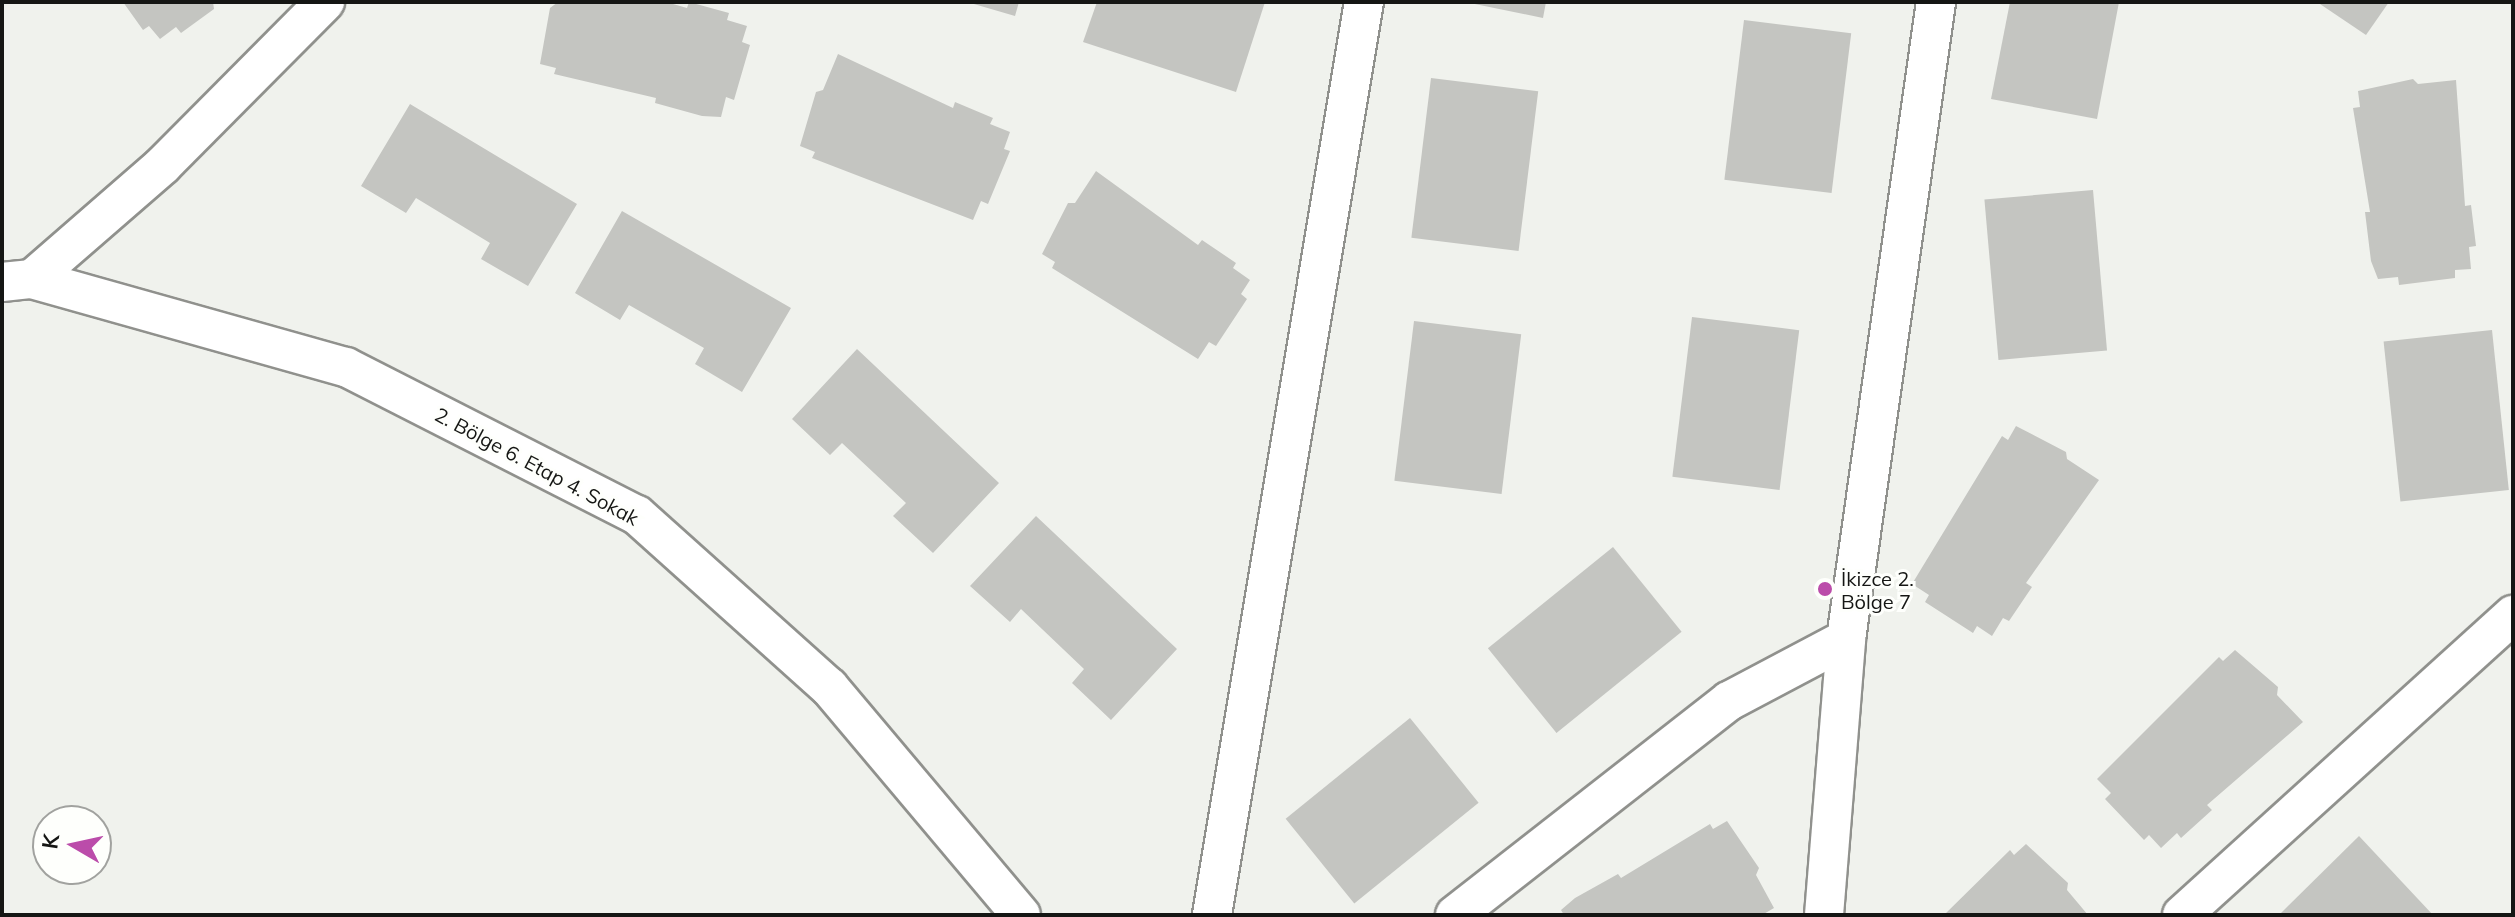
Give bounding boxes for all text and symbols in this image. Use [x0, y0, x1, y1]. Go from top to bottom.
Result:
street label: 2. Bölge 6. Etap 4. Sokak [431, 402, 643, 530]
place label: İkizce 2. Bölge 7 [1841, 566, 1914, 613]
marker: İkizce 2. Bölge 7 [1816, 580, 1834, 598]
north arrow [32, 805, 112, 885]
text: K [35, 832, 65, 851]

